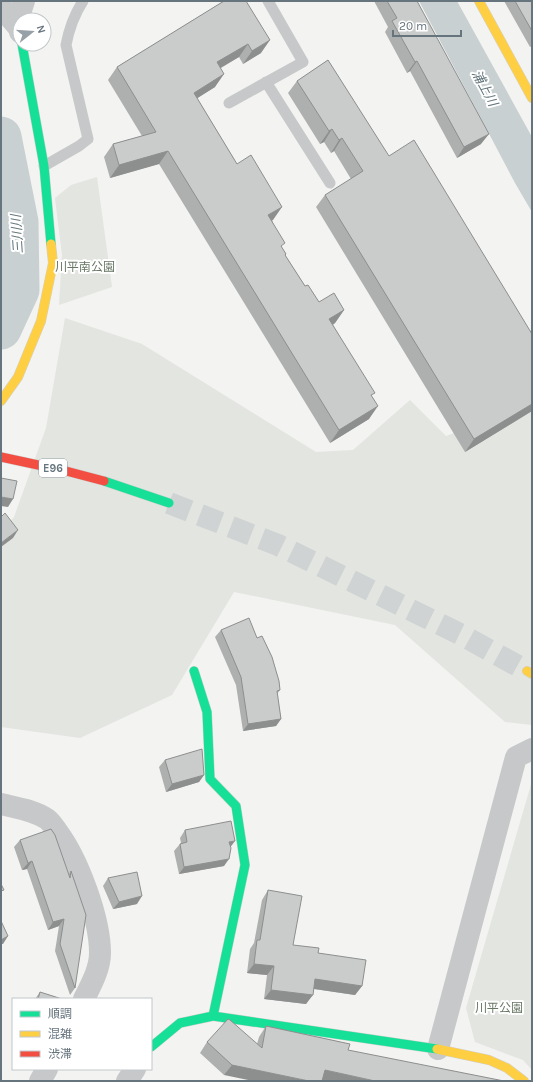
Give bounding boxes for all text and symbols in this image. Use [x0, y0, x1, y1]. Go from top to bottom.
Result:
north arrow [12, 12, 52, 52]
scale bar [393, 12, 461, 38]
text: 20 m [399, 19, 427, 33]
text: N [34, 24, 48, 35]
water label: 浦上川 [469, 67, 502, 110]
water label: 三川川 [8, 212, 26, 254]
park label: 川平南公園 [55, 260, 115, 274]
road number: E96 [39, 459, 67, 477]
legend [12, 998, 152, 1070]
park label: 川平公園 [475, 1001, 523, 1015]
text: 順調 [48, 1007, 72, 1021]
text: 混雑 [48, 1027, 72, 1041]
text: 渋滞 [48, 1047, 72, 1061]

